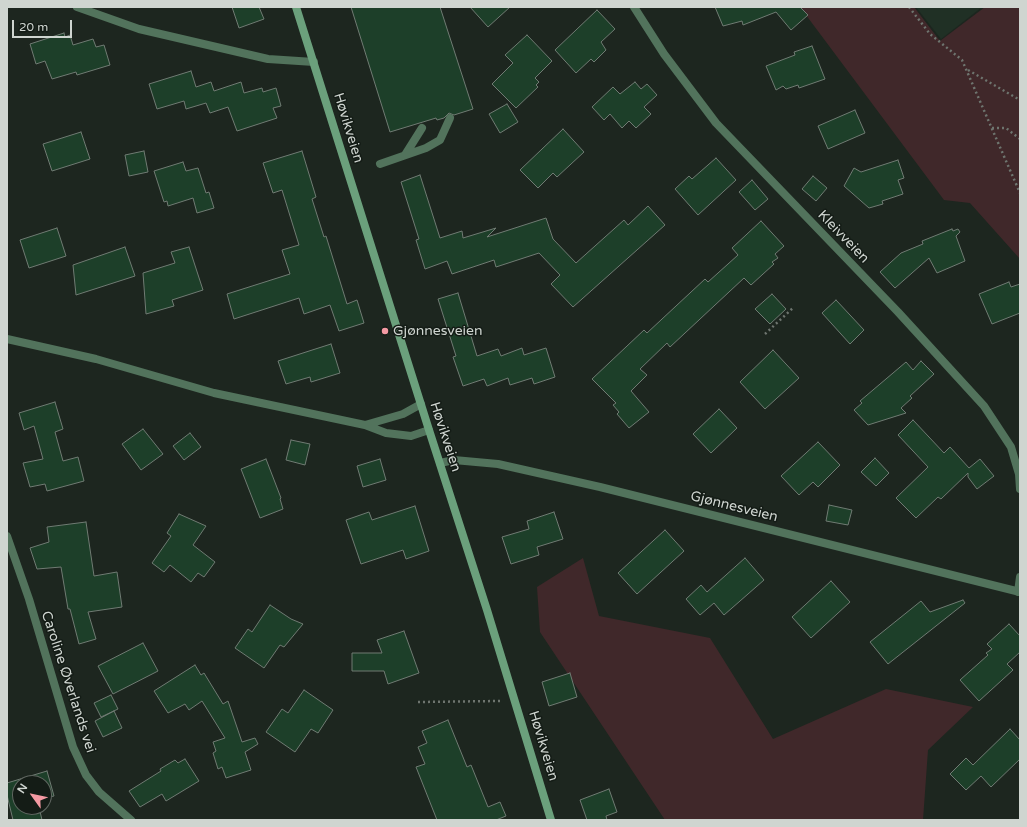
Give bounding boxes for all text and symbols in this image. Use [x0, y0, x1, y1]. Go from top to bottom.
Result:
scale bar [14, 12, 74, 38]
text: 20 m [19, 20, 48, 34]
street label: Høvikveien [329, 91, 367, 165]
street label: Kleivveien [814, 207, 872, 267]
place label: Gjønnesveien [393, 323, 482, 339]
marker: Gjønnesveien [380, 326, 390, 336]
street label: Høvikveien [426, 400, 464, 474]
street label: Gjønnesveien [689, 488, 779, 526]
street label: Caroline Øverlands vei [37, 609, 99, 755]
street label: Høvikveien [524, 709, 562, 783]
north arrow [12, 775, 52, 815]
text: N [14, 781, 30, 796]

